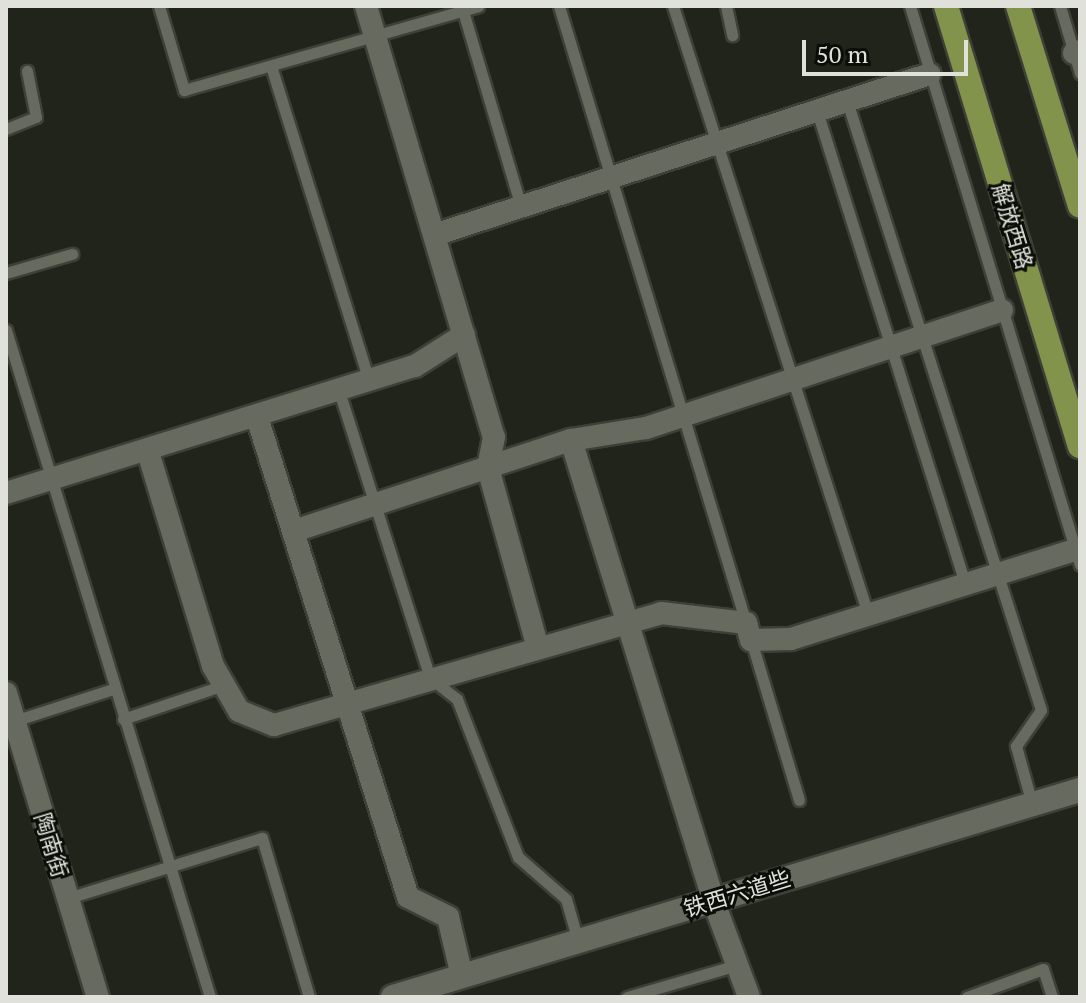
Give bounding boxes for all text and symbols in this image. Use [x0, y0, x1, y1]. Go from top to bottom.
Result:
scale bar [806, 24, 972, 74]
text: 50 m [816, 38, 868, 70]
street label: 解放西路 [988, 180, 1038, 272]
street label: 陶南街 [30, 810, 74, 880]
street label: 铁西六道些 [681, 864, 793, 922]

